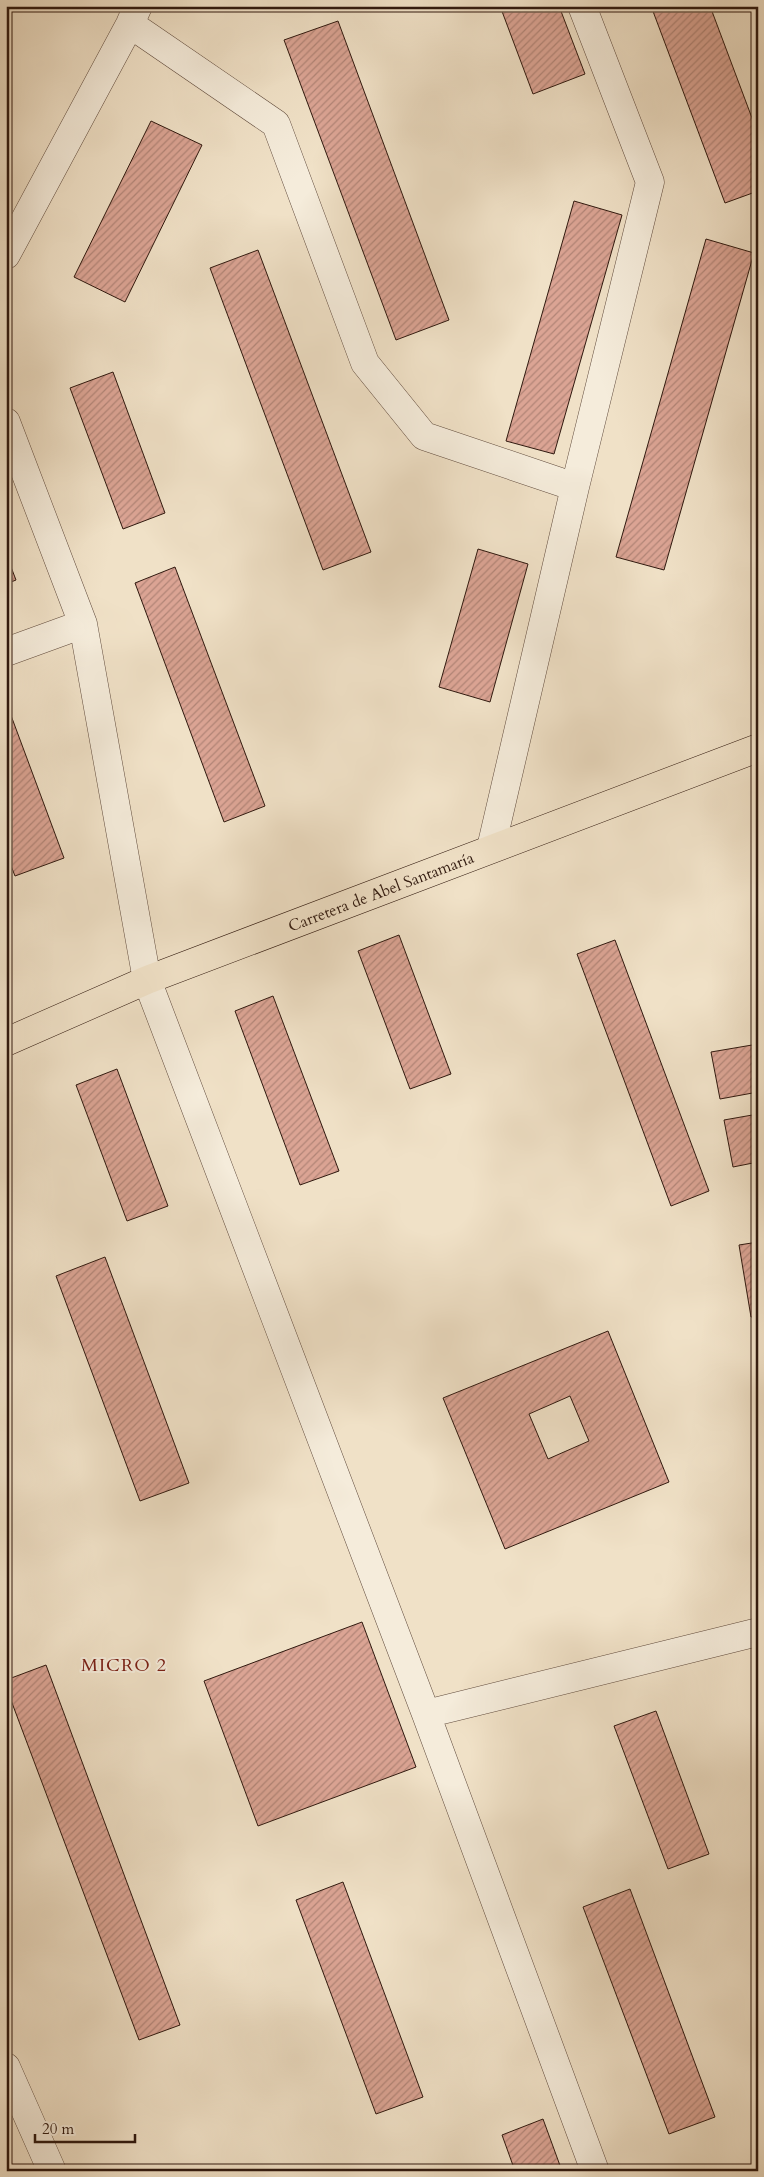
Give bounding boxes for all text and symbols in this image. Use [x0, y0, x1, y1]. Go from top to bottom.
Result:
street label: Carretera de Abel Santamaría [285, 847, 477, 937]
district label: MICRO 2 [81, 1653, 167, 1678]
scale bar [35, 2112, 135, 2144]
text: 20 m [42, 2119, 74, 2139]

